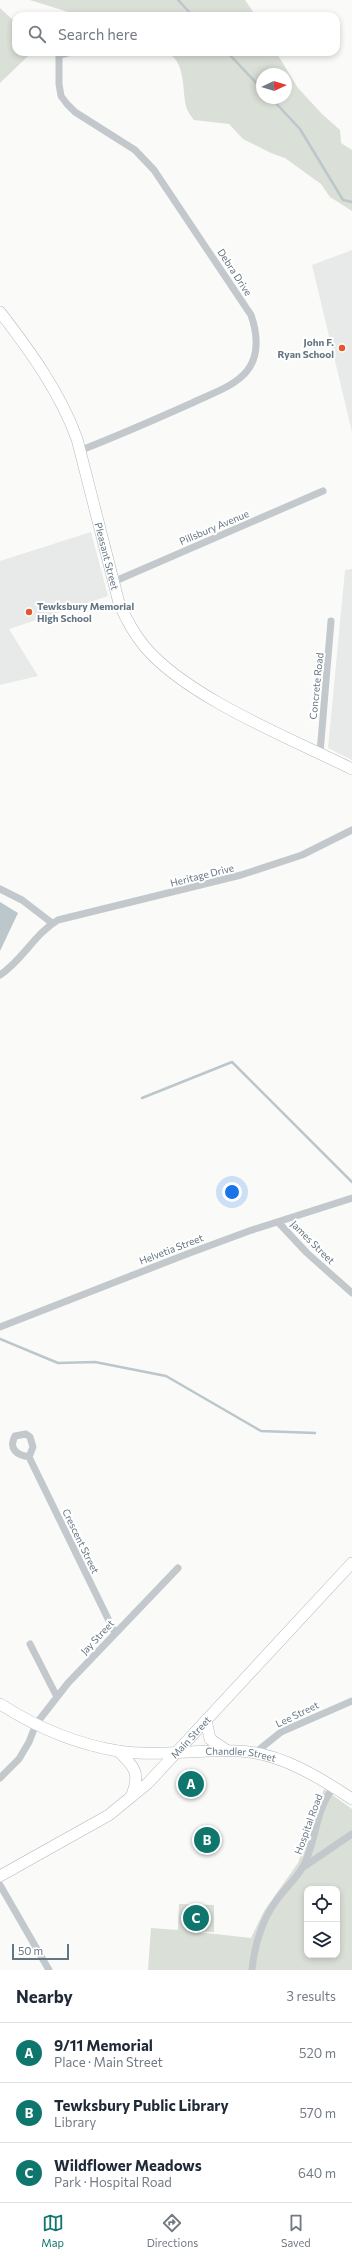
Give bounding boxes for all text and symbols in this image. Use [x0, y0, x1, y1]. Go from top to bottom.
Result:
search box [12, 12, 340, 56]
icon: search [26, 23, 48, 45]
text: Search here [58, 25, 137, 43]
north arrow [256, 68, 292, 104]
street label: Debra Drive [215, 246, 255, 298]
place label: John F. Ryan School [278, 336, 334, 360]
marker: John F. Ryan School [337, 343, 347, 353]
street label: Pillsbury Avenue [177, 507, 251, 547]
street label: Pleasant Street [93, 521, 121, 591]
place label: Tewksbury Memorial High School [37, 600, 134, 624]
marker: Tewksbury Memorial High School [24, 607, 34, 617]
street label: Concrete Road [307, 652, 325, 720]
street label: Heritage Drive [169, 861, 235, 889]
your location [222, 1182, 242, 1202]
street label: James Street [289, 1218, 337, 1266]
street label: Helvetia Street [137, 1231, 205, 1267]
street label: Crescent Street [60, 1507, 102, 1575]
street label: Jay Street [78, 1617, 116, 1657]
street label: Lee Street [273, 1698, 321, 1730]
street label: Main Street [168, 1713, 213, 1761]
street label: Chandler Street [205, 1745, 278, 1764]
pin: A [178, 1769, 204, 1799]
street label: Hospital Road [291, 1792, 325, 1856]
pin: B [194, 1825, 220, 1855]
map controls [304, 1886, 340, 1958]
button: locate [304, 1886, 340, 1922]
pin: C [183, 1903, 209, 1933]
button: layers [304, 1922, 340, 1958]
scale bar [12, 1942, 69, 1961]
text: 50 m [18, 1944, 43, 1957]
text: Nearby [16, 1986, 73, 2007]
text: 3 results [287, 1988, 336, 2004]
text: 9/11 Memorial [54, 2036, 153, 2054]
text: A [24, 2045, 34, 2061]
text: 520 m [299, 2045, 336, 2061]
text: Place · Main Street [54, 2054, 163, 2070]
text: Tewksbury Public Library [54, 2096, 229, 2114]
text: B [25, 2105, 33, 2121]
text: 570 m [299, 2105, 336, 2121]
text: Library [54, 2114, 96, 2130]
text: Wildflower Meadows [54, 2156, 202, 2174]
text: C [25, 2165, 33, 2181]
text: 640 m [298, 2165, 336, 2181]
text: Park · Hospital Road [54, 2174, 172, 2190]
tab: Map [41, 2212, 64, 2249]
tab: Directions [147, 2212, 198, 2249]
tab: Saved [281, 2212, 311, 2249]

